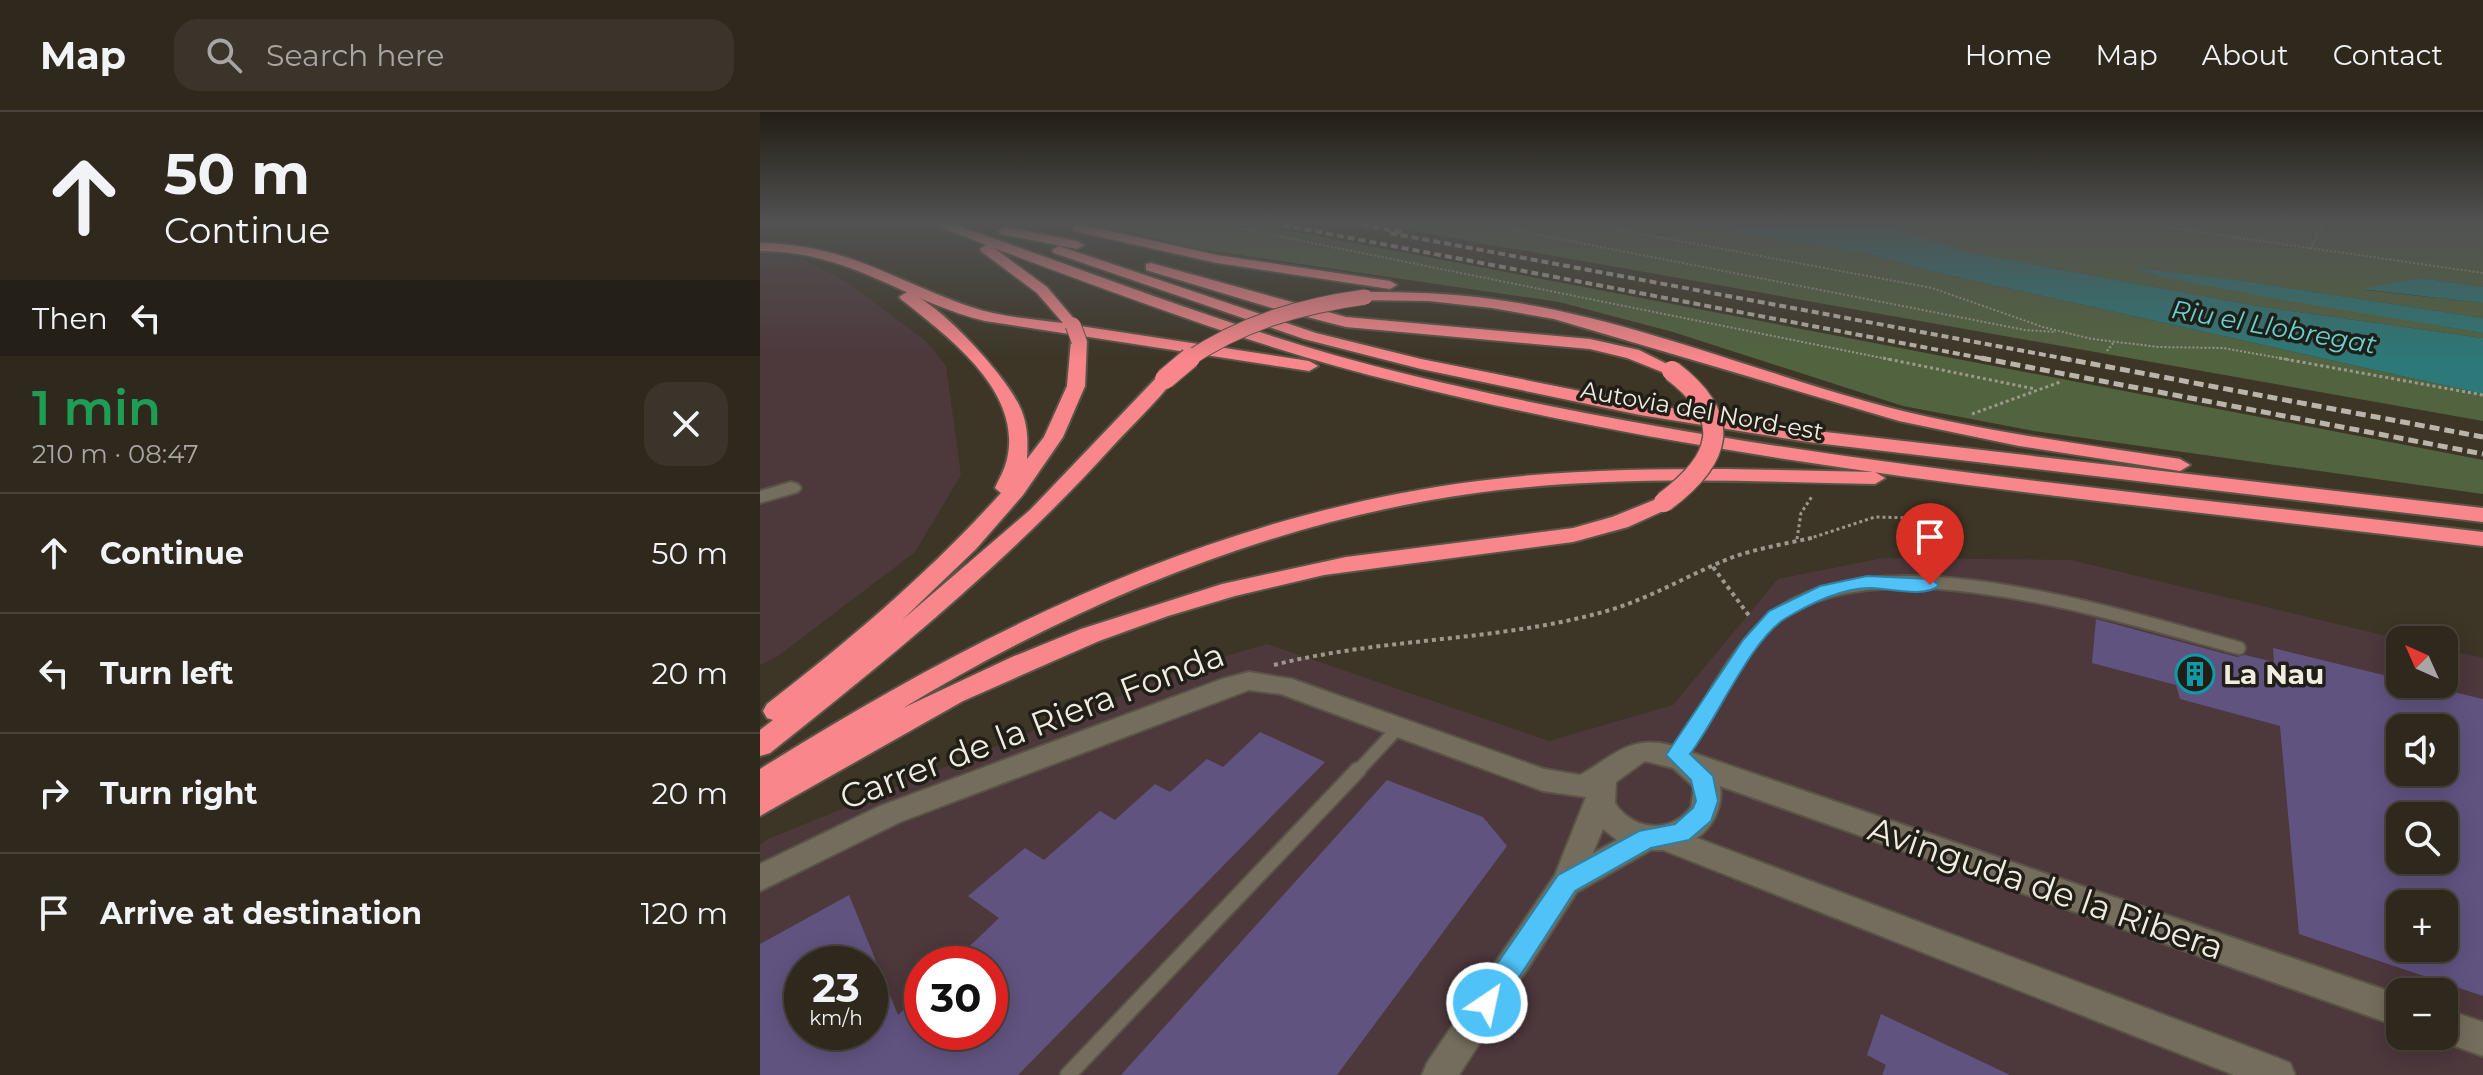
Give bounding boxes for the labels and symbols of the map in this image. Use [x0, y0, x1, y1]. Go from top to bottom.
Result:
water label: Riu el Llobregat [2169, 293, 2379, 361]
street label: Autovia del Nord-est [1578, 375, 1826, 446]
pin [1896, 503, 1964, 585]
north arrow [2386, 626, 2458, 698]
street label: Carrer de la Riera Fonda [834, 633, 1230, 819]
building icon: La Nau [2174, 653, 2216, 695]
place label: La Nau [2223, 657, 2324, 691]
street label: Avinguda de la Ribera [1863, 808, 2229, 968]
speed limit sign: 30 [904, 946, 1008, 1050]
position arrow [1445, 961, 1529, 1045]

